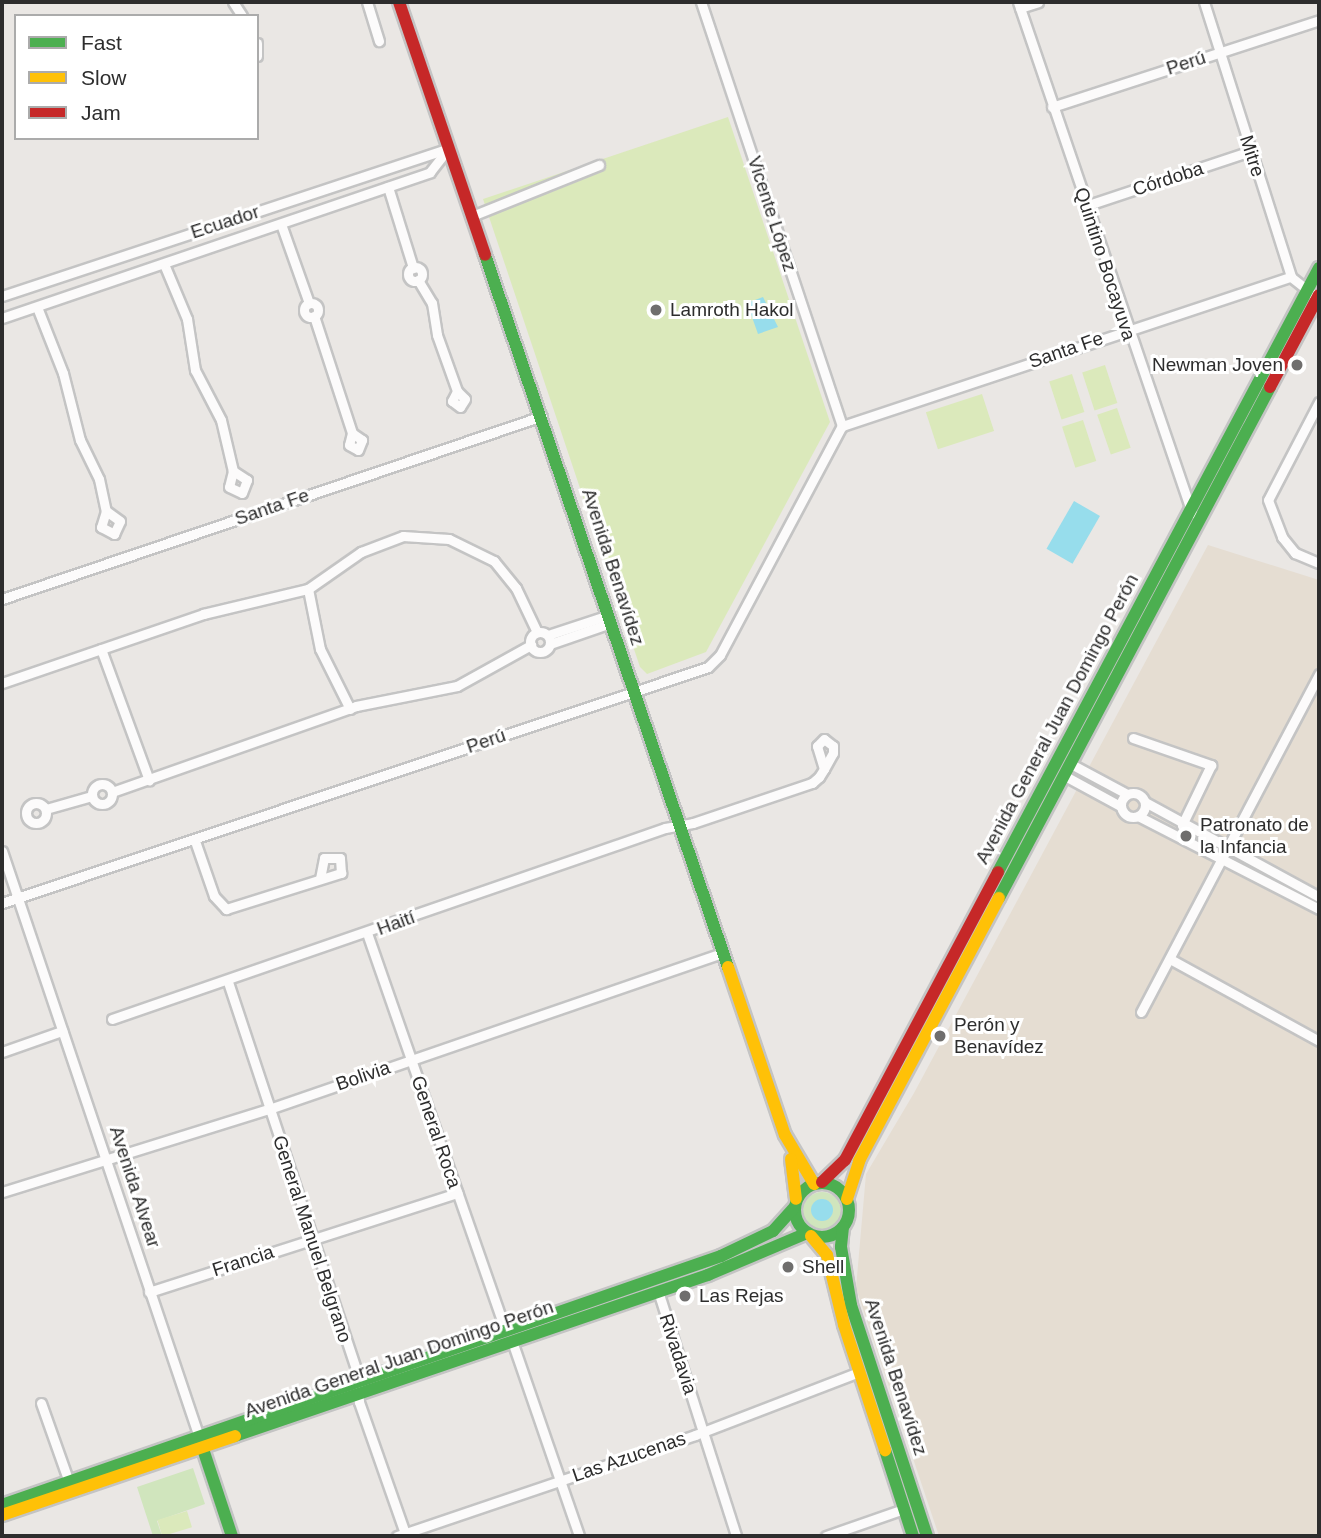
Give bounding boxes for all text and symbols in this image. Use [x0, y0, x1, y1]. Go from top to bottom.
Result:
legend [14, 14, 259, 140]
text: Fast [81, 31, 122, 54]
street label: Perú [1163, 46, 1209, 80]
text: Slow [81, 66, 127, 89]
text: Jam [81, 101, 121, 124]
street label: Mitre [1235, 132, 1269, 180]
street label: Vicente López [743, 153, 801, 275]
street label: Córdoba [1130, 157, 1206, 201]
street label: Quintino Bocayuva [1070, 185, 1140, 343]
street label: Ecuador [188, 200, 262, 244]
place label: Lamroth Hakol [670, 299, 794, 321]
marker: Lamroth Hakol [648, 302, 664, 318]
street label: Santa Fe [1026, 327, 1106, 373]
place label: Newman Joven [1152, 354, 1283, 376]
marker: Newman Joven [1289, 357, 1305, 373]
street label: Santa Fe [232, 484, 312, 530]
street label: Avenida Benavídez [577, 486, 649, 648]
street label: Avenida General Juan Domingo Perón [971, 570, 1143, 868]
street label: Perú [463, 724, 509, 758]
place label: Patronato de la Infancia [1200, 814, 1309, 858]
marker: Patronato de la Infancia [1178, 828, 1194, 844]
street label: Haití [374, 906, 418, 940]
place label: Perón y Benavídez [954, 1014, 1044, 1058]
marker: Perón y Benavídez [932, 1028, 948, 1044]
street label: Bolivia [333, 1056, 393, 1096]
street label: General Roca [406, 1073, 466, 1191]
street label: Avenida Alvear [104, 1123, 166, 1251]
street label: General Manuel Belgrano [268, 1133, 356, 1345]
street label: Francia [209, 1240, 277, 1282]
place label: Shell [802, 1256, 844, 1278]
marker: Shell [780, 1259, 796, 1275]
place label: Las Rejas [699, 1285, 783, 1307]
marker: Las Rejas [677, 1288, 693, 1304]
street label: Avenida General Juan Domingo Perón [242, 1295, 556, 1423]
street label: Avenida Benavídez [860, 1296, 932, 1458]
street label: Rivadavia [654, 1311, 702, 1397]
street label: Las Azucenas [569, 1427, 689, 1487]

